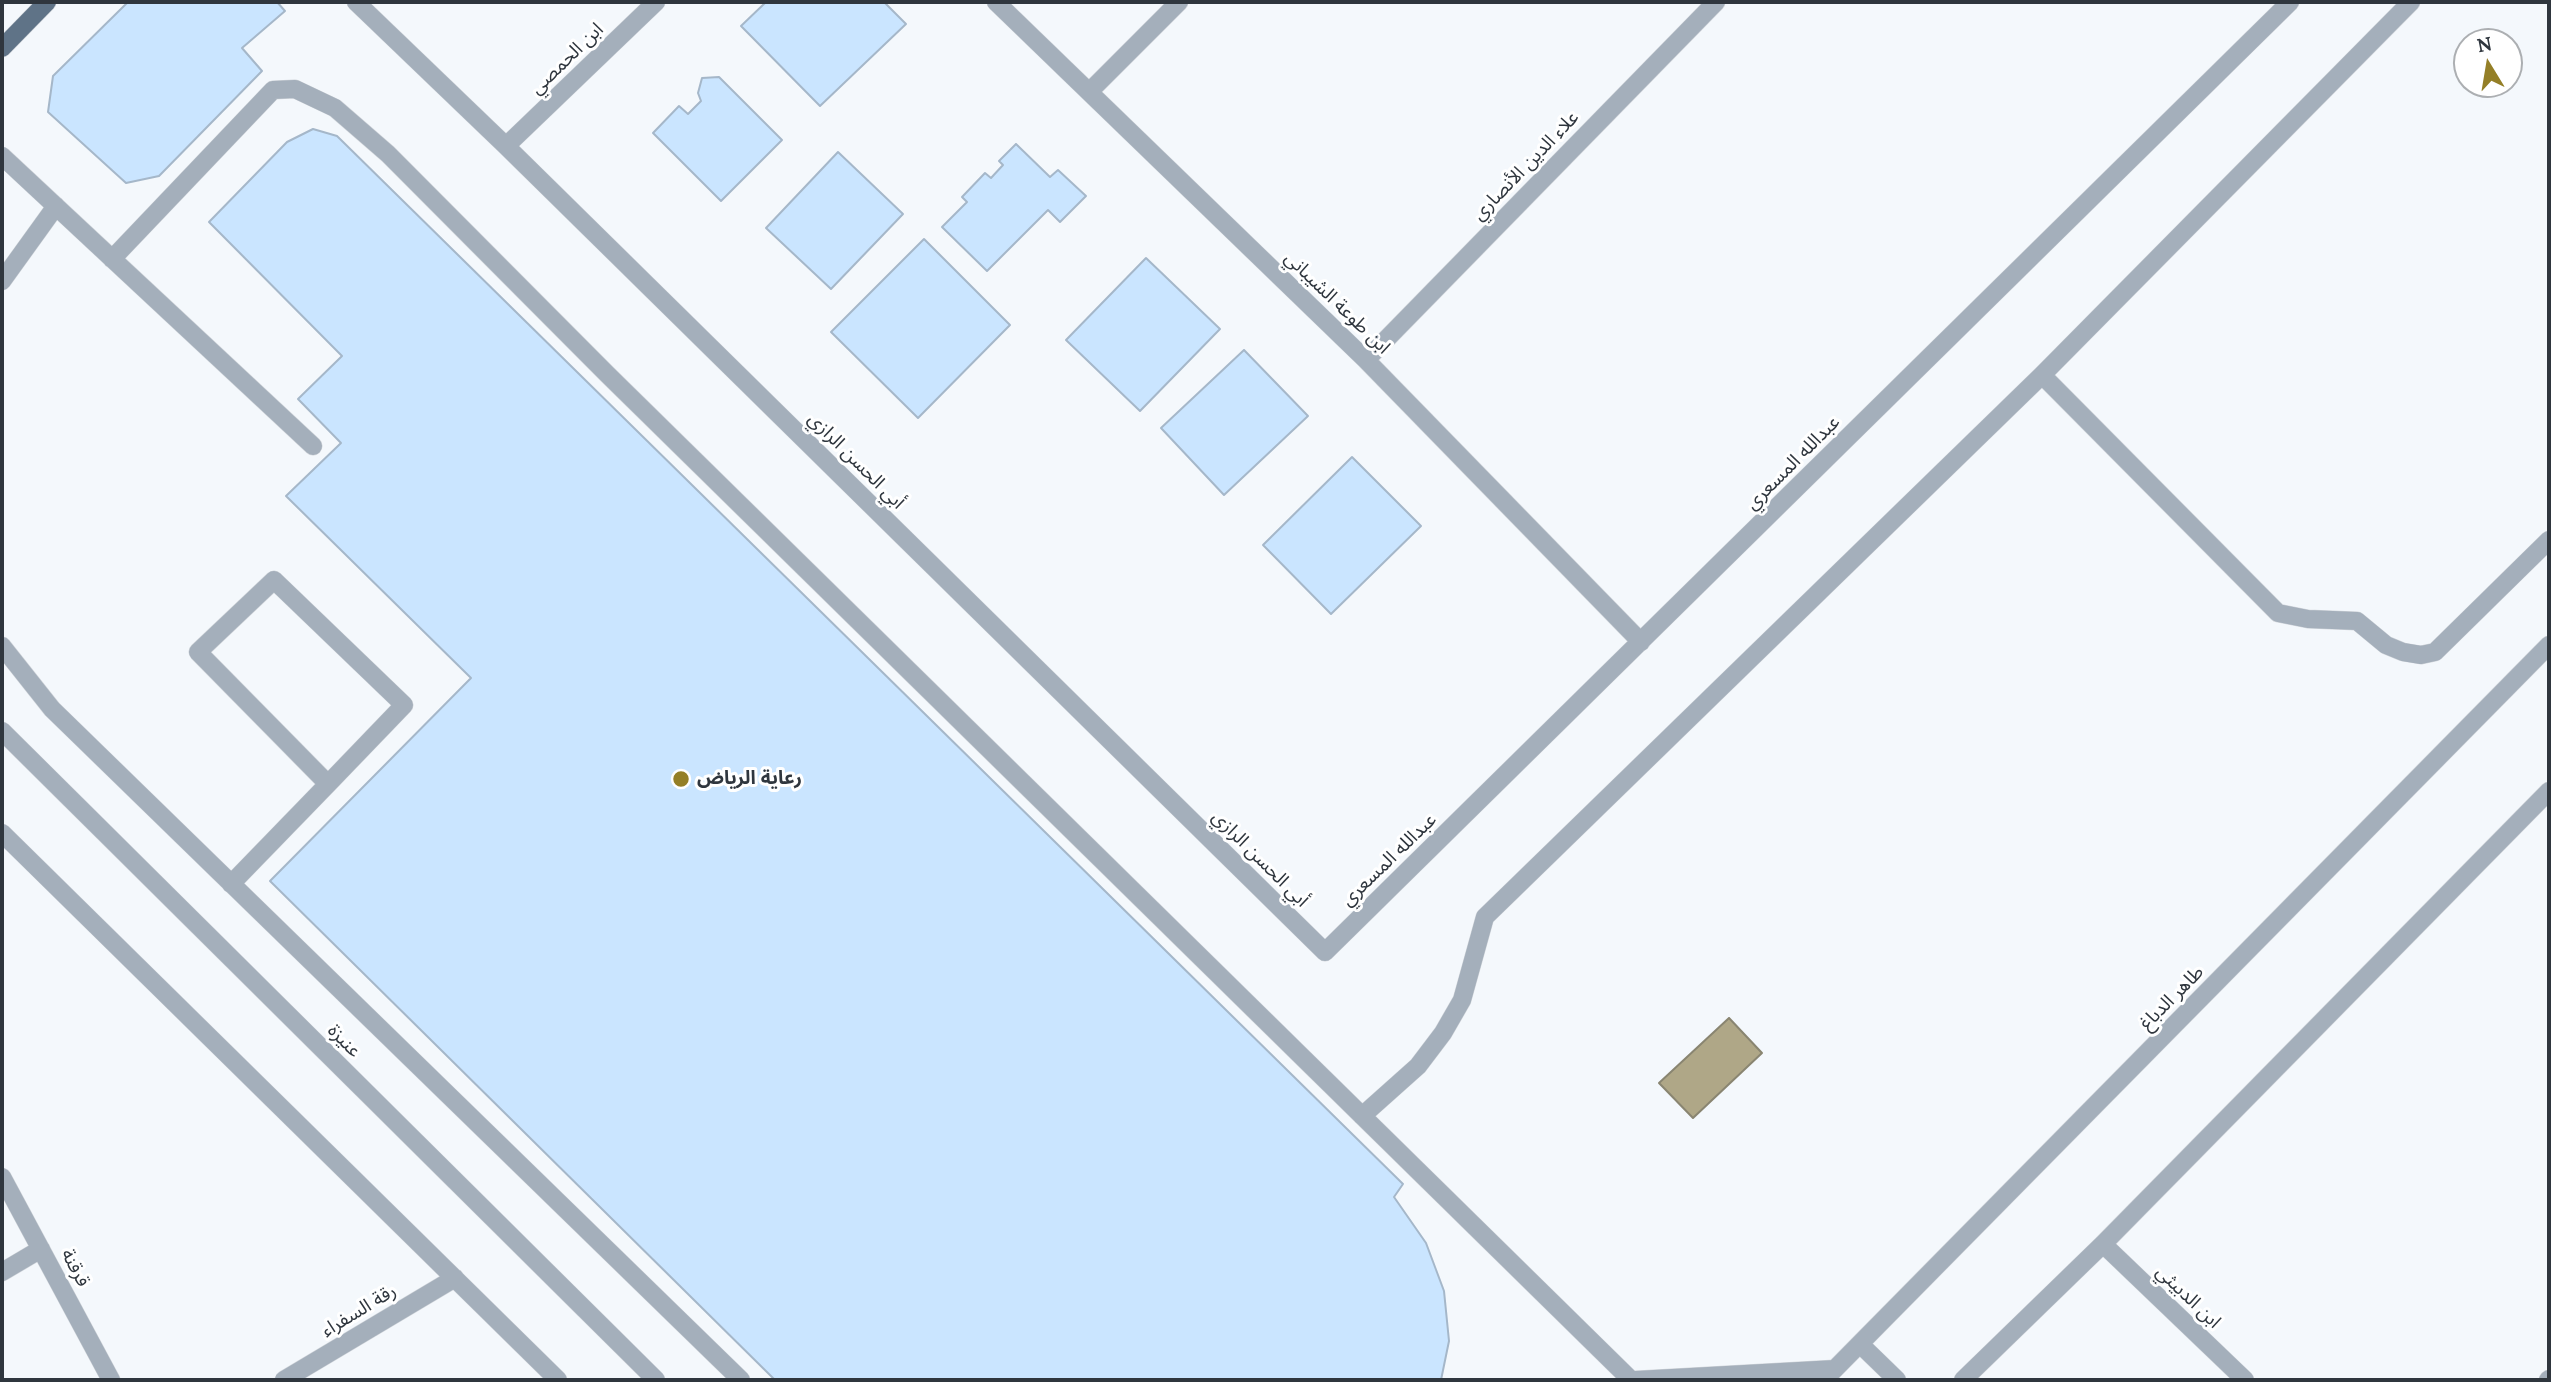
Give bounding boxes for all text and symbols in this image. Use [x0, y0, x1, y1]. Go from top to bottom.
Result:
street label: ابن الحمصي [526, 18, 608, 100]
north arrow [2453, 28, 2523, 98]
text: N [2475, 31, 2494, 58]
street label: علاء الدين الأنصاري [1468, 106, 1584, 226]
street label: ابن طوعة الشيباني [1279, 247, 1395, 359]
street label: أبي الحسن الرازي [803, 408, 909, 514]
street label: عبدالله المسعري [1741, 411, 1845, 515]
place label: رعاية الرياض [697, 768, 802, 790]
marker: رعاية الرياض [671, 769, 691, 789]
street label: أبي الحسن الرازي [1207, 806, 1313, 912]
street label: عبدالله المسعري [1336, 809, 1442, 911]
street label: طاهر الدباغ [2135, 961, 2209, 1035]
street label: عنيزة [323, 1020, 365, 1062]
street label: قرقنة [56, 1245, 94, 1291]
street label: ابن الدبيثي [2151, 1261, 2225, 1333]
street label: رقة السفراء [317, 1280, 401, 1342]

